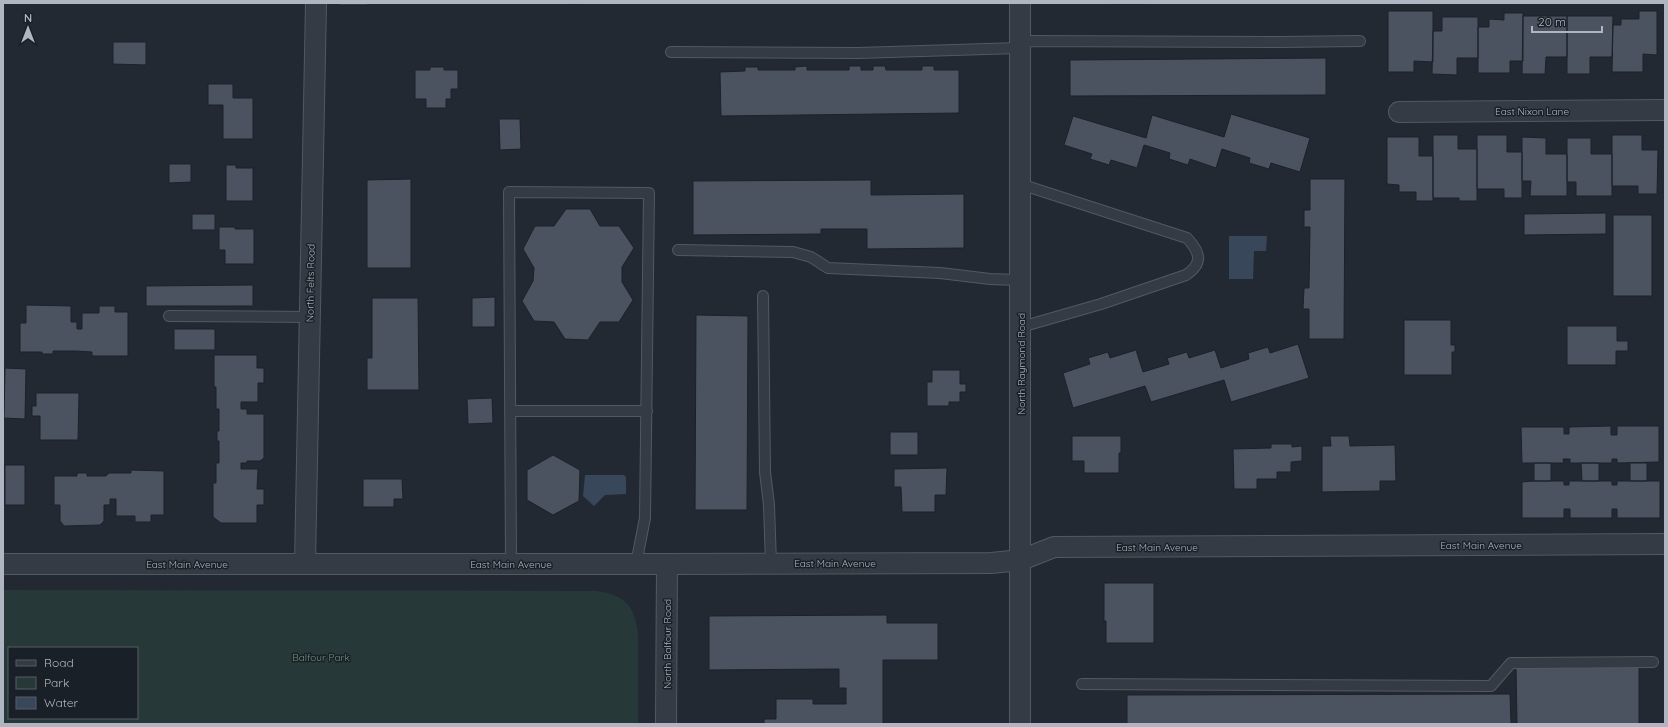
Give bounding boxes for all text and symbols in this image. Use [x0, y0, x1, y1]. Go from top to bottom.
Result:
north arrow [8, 8, 48, 48]
scale bar [1532, 8, 1602, 34]
text: N [24, 11, 32, 25]
text: 20 m [1538, 14, 1566, 29]
street label: East Nixon Lane [1495, 105, 1569, 118]
street label: North Felts Road [303, 244, 318, 322]
street label: North Raymond Road [1015, 313, 1028, 415]
street label: East Main Avenue [1440, 539, 1522, 552]
street label: East Main Avenue [1116, 541, 1198, 554]
street label: East Main Avenue [794, 557, 876, 570]
street label: East Main Avenue [146, 558, 228, 571]
street label: East Main Avenue [470, 558, 552, 571]
street label: North Balfour Road [661, 599, 674, 689]
legend [8, 647, 138, 719]
park label: Balfour Park [292, 651, 350, 664]
text: Road [44, 655, 74, 670]
text: Park [44, 675, 69, 690]
text: Water [44, 695, 79, 710]

